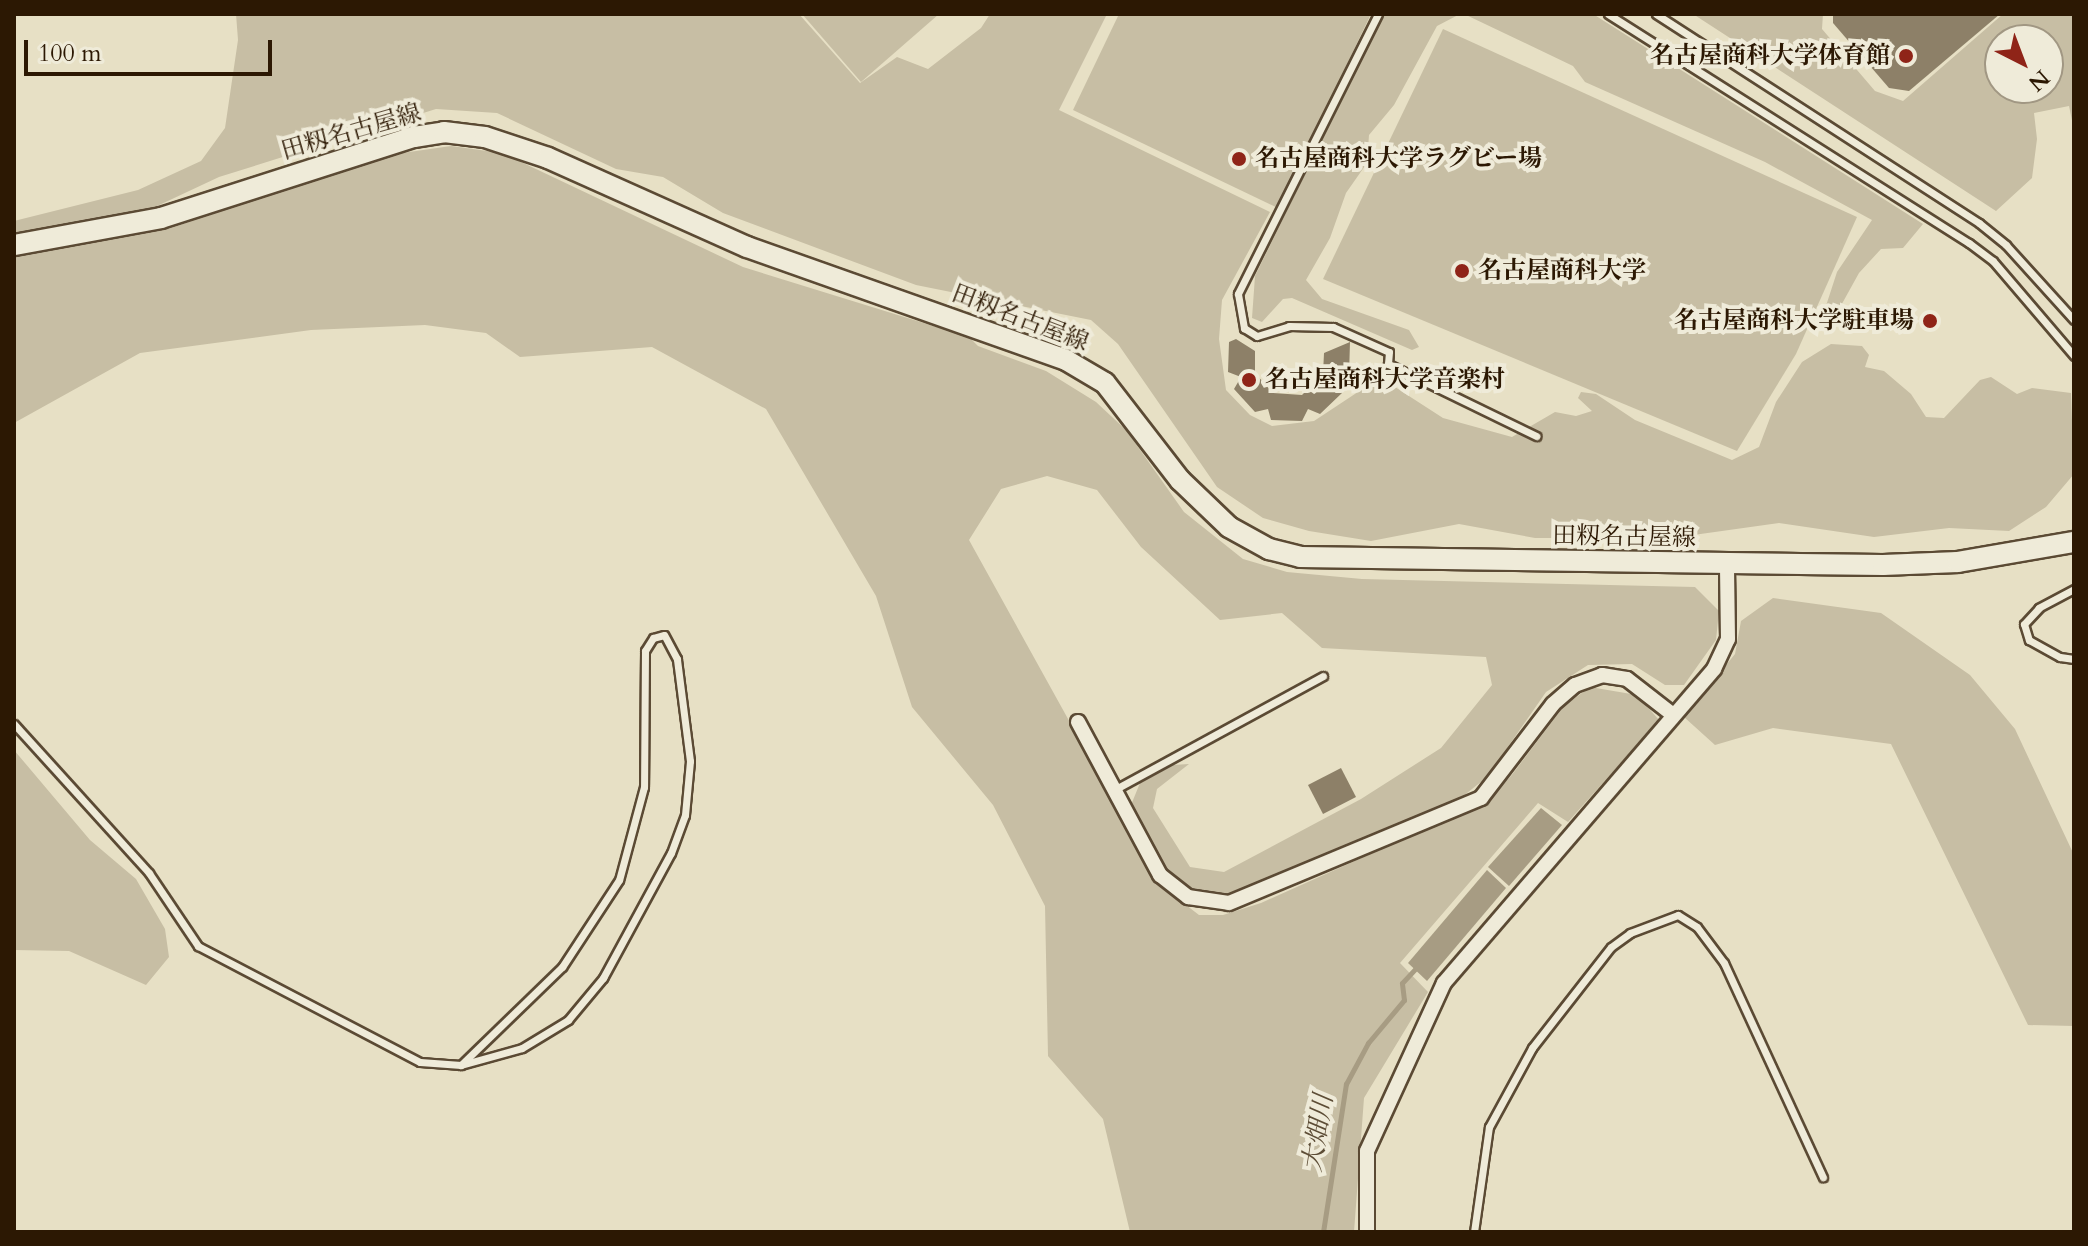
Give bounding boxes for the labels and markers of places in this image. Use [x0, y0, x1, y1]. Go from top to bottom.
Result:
place label: 名古屋商科大学体育館 [1650, 42, 1890, 70]
marker: 名古屋商科大学体育館 [1897, 47, 1915, 65]
place label: 名古屋商科大学ラグビー場 [1255, 145, 1542, 173]
marker: 名古屋商科大学ラグビー場 [1230, 150, 1248, 168]
place label: 名古屋商科大学 [1478, 257, 1646, 285]
marker: 名古屋商科大学 [1453, 262, 1471, 280]
place label: 名古屋商科大学駐車場 [1674, 307, 1914, 335]
marker: 名古屋商科大学駐車場 [1921, 312, 1939, 330]
place label: 名古屋商科大学音楽村 [1265, 366, 1505, 394]
marker: 名古屋商科大学音楽村 [1240, 371, 1258, 389]

